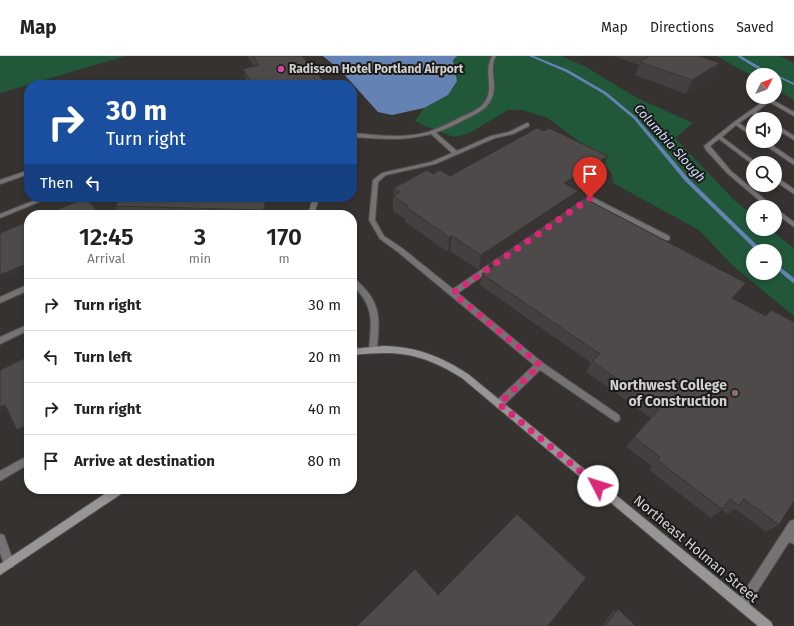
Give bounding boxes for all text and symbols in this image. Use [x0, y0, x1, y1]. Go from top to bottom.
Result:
text: Map [20, 16, 57, 39]
text: Map [601, 19, 628, 36]
text: Directions [650, 19, 714, 36]
text: Saved [736, 19, 774, 36]
place label: Radisson Hotel Portland Airport [289, 62, 464, 76]
marker: Radisson Hotel Portland Airport [276, 64, 286, 74]
north arrow [746, 68, 782, 104]
map controls [746, 68, 782, 280]
text: 30 m [106, 94, 167, 127]
icon: right [40, 96, 92, 148]
water label: Columbia Slough [631, 101, 709, 185]
button: sound [746, 112, 782, 148]
text: Turn right [106, 128, 186, 150]
button: search [746, 156, 782, 192]
pin [573, 157, 607, 198]
icon: arrive [579, 163, 601, 185]
icon: left [82, 172, 104, 194]
text: Then [40, 174, 74, 192]
button: + [746, 200, 782, 236]
text: 12:45 [79, 223, 134, 251]
text: 3 [194, 223, 206, 251]
text: 170 [266, 223, 302, 251]
button: − [746, 244, 782, 280]
text: Arrival [87, 251, 125, 266]
text: min [189, 251, 211, 266]
text: m [278, 251, 290, 266]
icon: right [40, 294, 62, 316]
text: Turn right [74, 296, 141, 314]
text: 30 m [308, 296, 341, 314]
icon: left [40, 346, 62, 368]
text: Turn left [74, 348, 132, 366]
text: 20 m [308, 348, 341, 366]
place label: Northwest College of Construction [610, 377, 727, 410]
marker: Northwest College of Construction [730, 388, 740, 398]
icon: right [40, 398, 62, 420]
text: Turn right [74, 400, 141, 418]
text: 40 m [308, 400, 341, 418]
icon: arrive [40, 450, 62, 472]
text: Arrive at destination [74, 452, 215, 470]
text: 80 m [308, 452, 341, 470]
position arrow [577, 465, 619, 507]
street label: Northeast Holman Street [630, 492, 763, 607]

